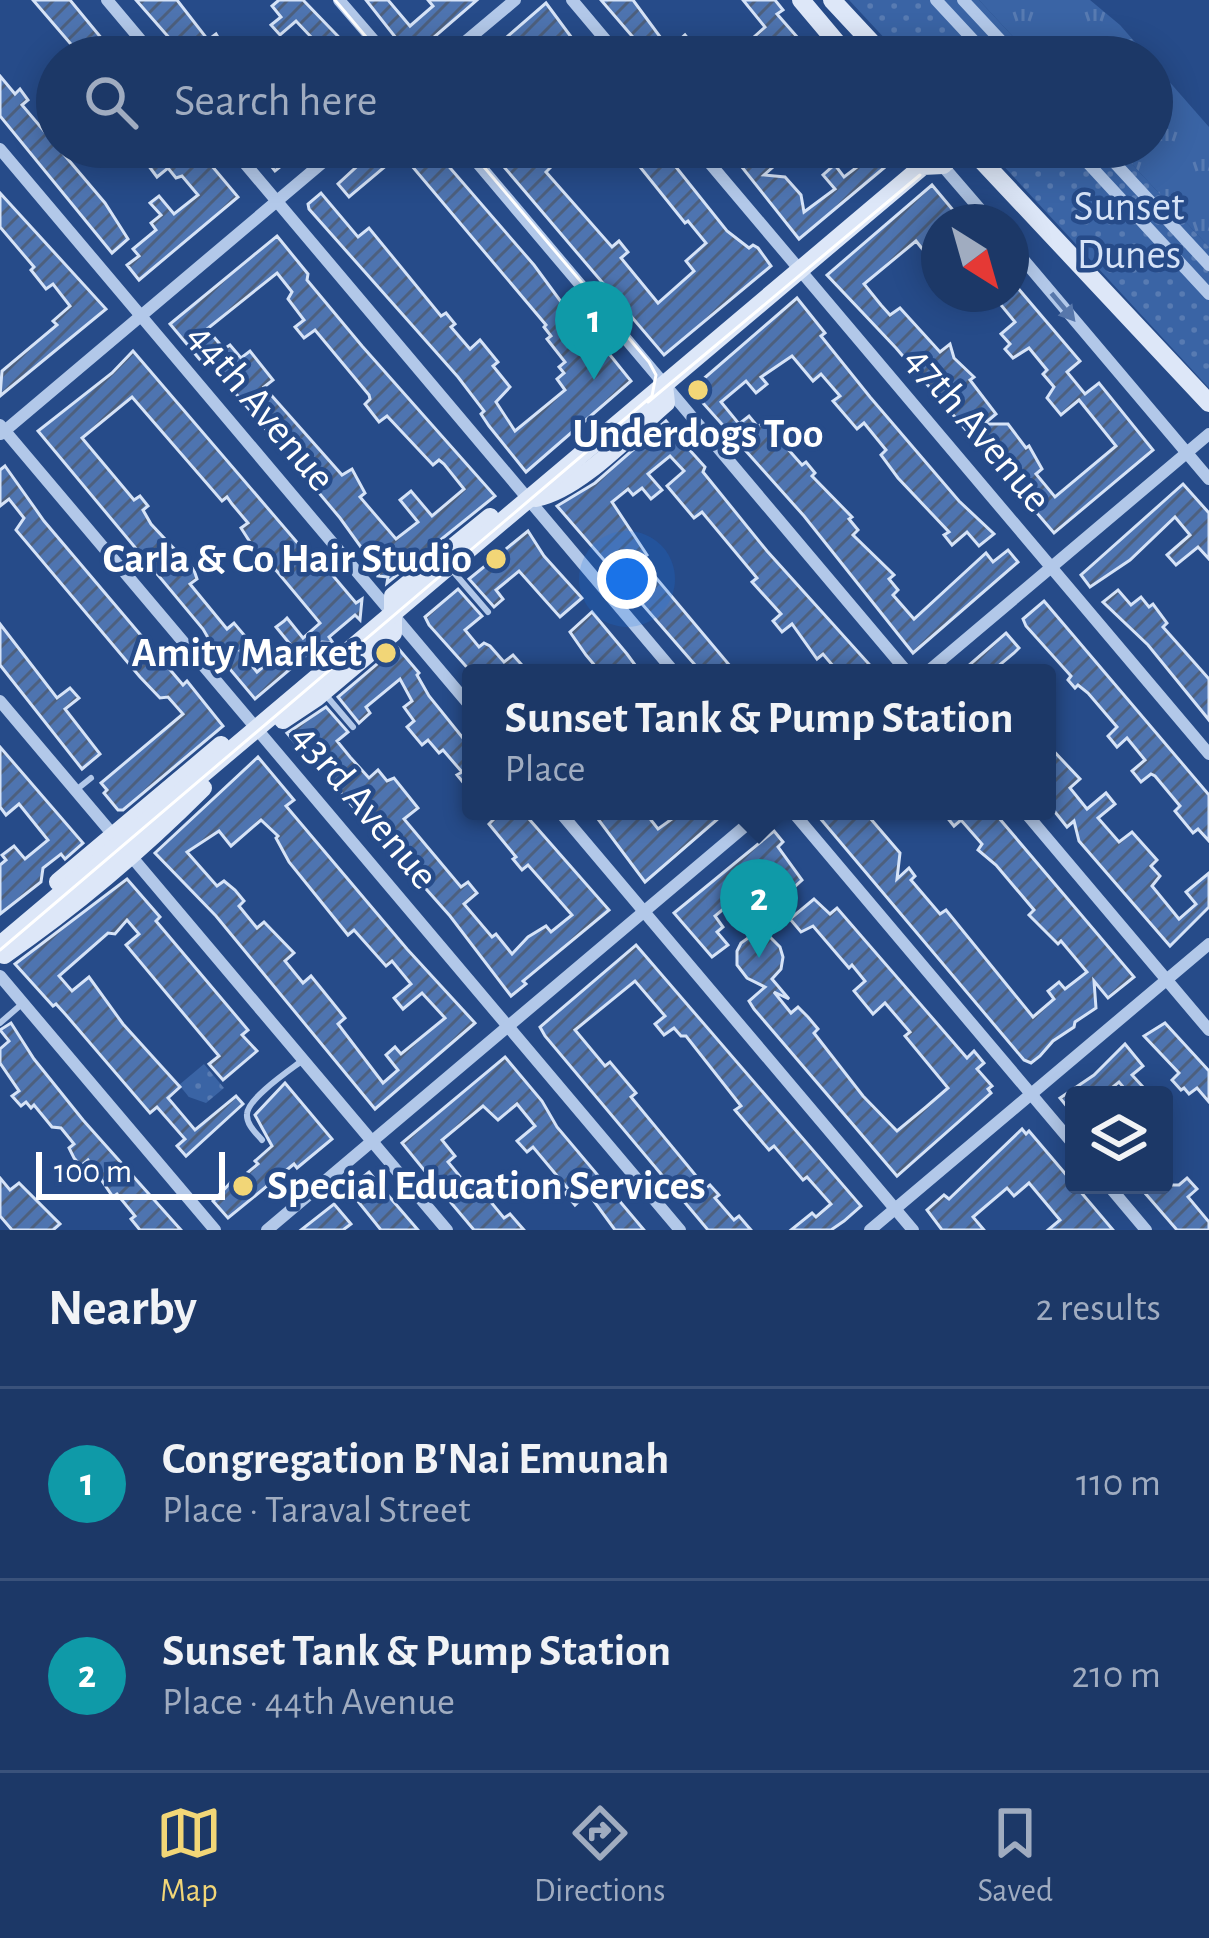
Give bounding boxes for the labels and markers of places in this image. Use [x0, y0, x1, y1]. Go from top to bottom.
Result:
pin: 1 [555, 281, 633, 380]
marker: Underdogs Too [685, 377, 711, 403]
place label: Underdogs Too [572, 413, 824, 455]
place label: Carla & Co Hair Studio [103, 538, 472, 580]
marker: Carla & Co Hair Studio [483, 546, 509, 572]
place label: Amity Market [132, 632, 362, 674]
marker: Amity Market [373, 640, 399, 666]
pin: 2 [720, 859, 798, 958]
place label: Special Education Services [267, 1165, 706, 1207]
marker: Special Education Services [230, 1173, 256, 1199]

